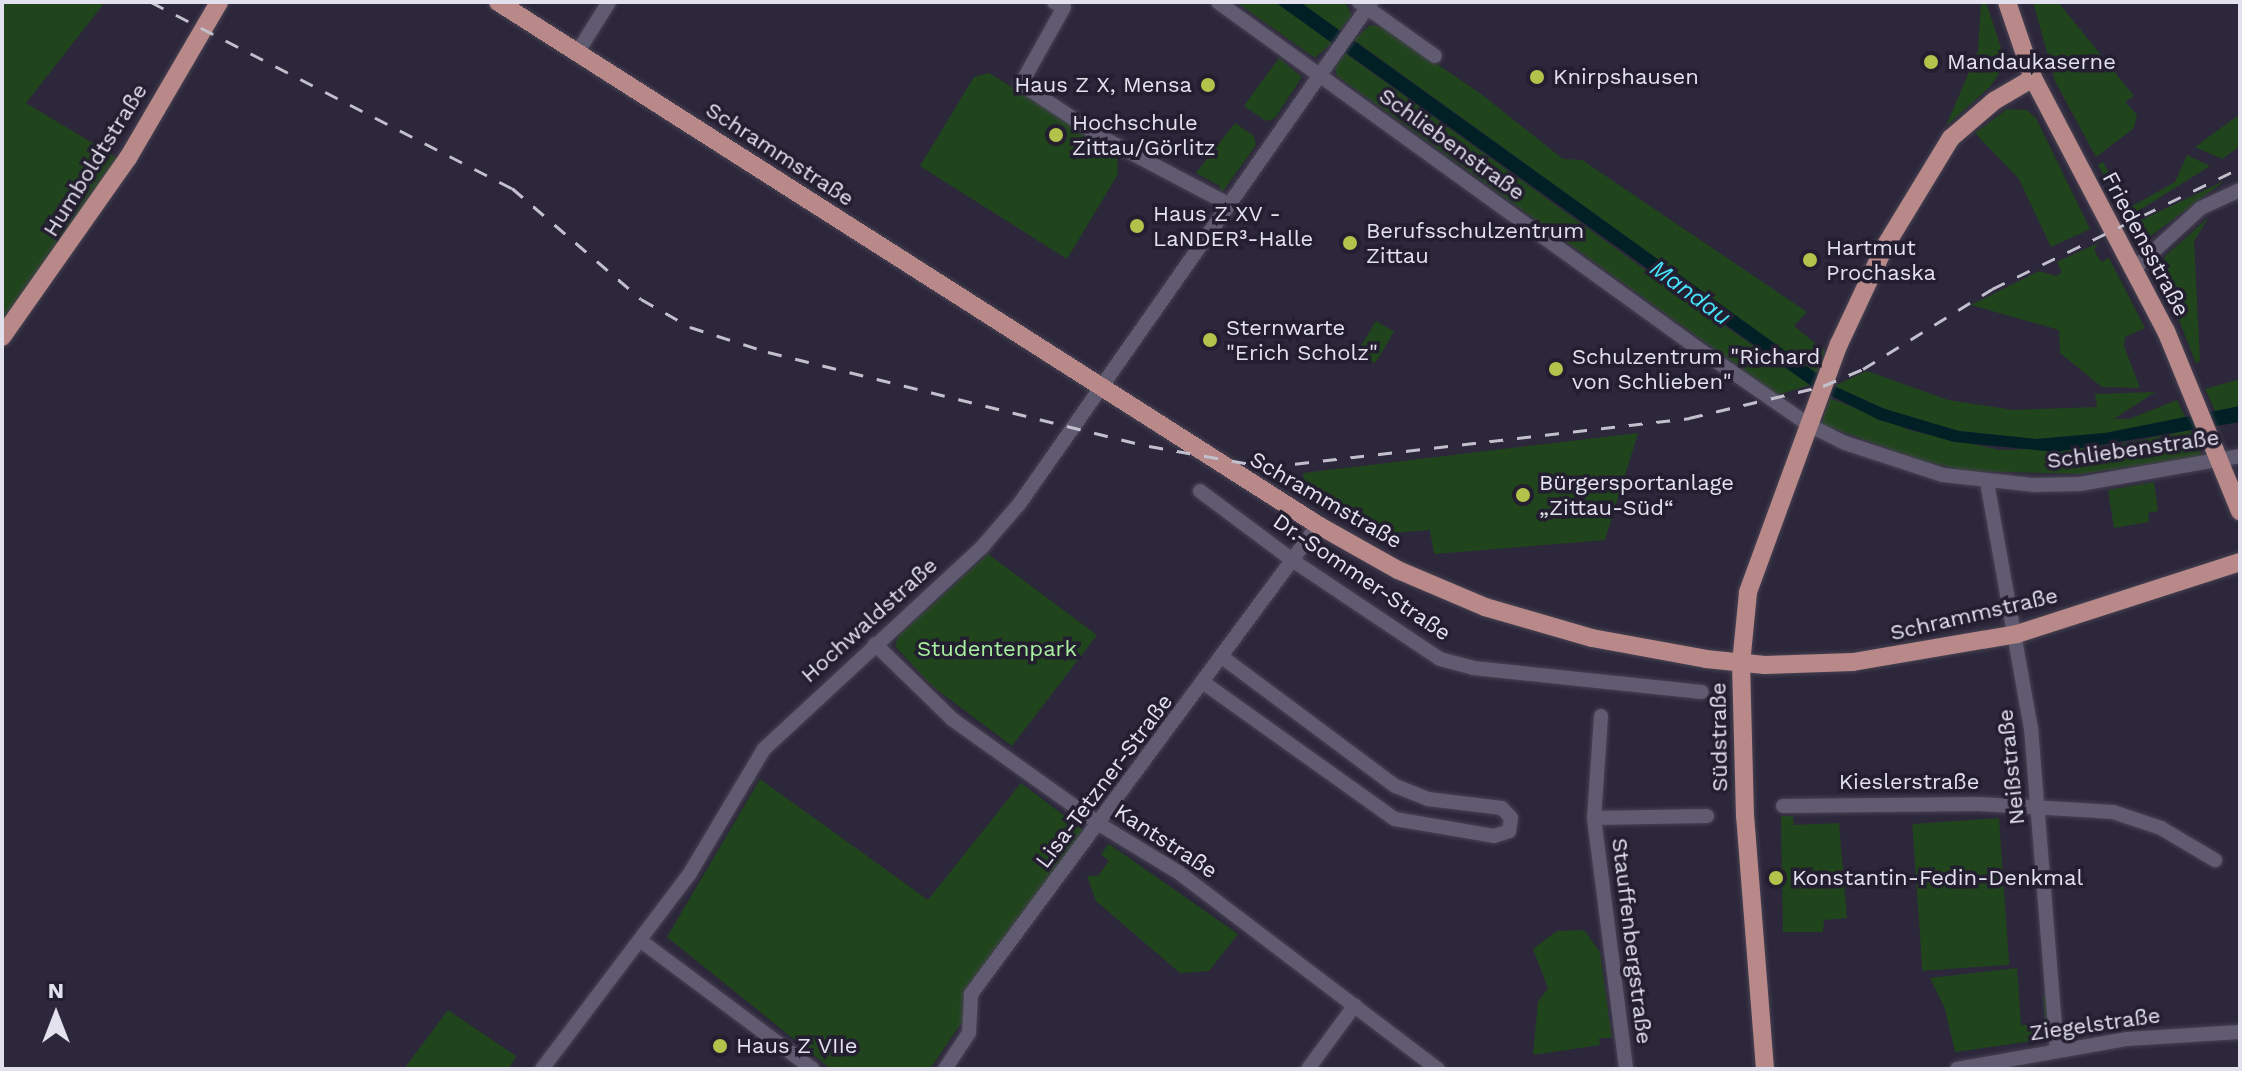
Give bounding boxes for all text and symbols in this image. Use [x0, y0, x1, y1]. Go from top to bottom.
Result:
place label: Mandaukaserne [1947, 49, 2116, 75]
marker: Mandaukaserne [1922, 53, 1940, 71]
place label: Knirpshausen [1553, 64, 1699, 90]
marker: Knirpshausen [1528, 68, 1546, 86]
place label: Haus Z X, Mensa [1014, 72, 1192, 98]
marker: Haus Z X, Mensa [1199, 76, 1217, 94]
street label: Humboldtstraße [37, 79, 153, 241]
street label: Schliebenstraße [1374, 82, 1530, 206]
street label: Schrammstraße [701, 96, 859, 212]
place label: Hochschule Zittau/Görlitz [1072, 109, 1216, 160]
marker: Hochschule Zittau/Görlitz [1047, 126, 1065, 144]
street label: Friedensstraße [2097, 167, 2195, 321]
place label: Haus Z XV - LaNDER³-Halle [1153, 200, 1313, 252]
marker: Haus Z XV - LaNDER³-Halle [1128, 217, 1146, 235]
place label: Berufsschulzentrum Zittau [1366, 217, 1584, 268]
marker: Berufsschulzentrum Zittau [1341, 234, 1359, 252]
place label: Hartmut Prochaska [1826, 234, 1936, 286]
marker: Hartmut Prochaska [1801, 251, 1819, 269]
water label: Mandau [1644, 254, 1736, 332]
place label: Sternwarte "Erich Scholz" [1226, 314, 1378, 366]
marker: Sternwarte "Erich Scholz" [1201, 331, 1219, 349]
place label: Schulzentrum "Richard von Schlieben" [1572, 343, 1820, 394]
marker: Schulzentrum "Richard von Schlieben" [1547, 360, 1565, 378]
street label: Schliebenstraße [2045, 424, 2221, 474]
street label: Schrammstraße [1245, 446, 1407, 554]
place label: Bürgersportanlage „Zittau-Süd“ [1539, 469, 1734, 520]
marker: Bürgersportanlage „Zittau-Süd“ [1514, 486, 1532, 504]
street label: Dr.-Sommer-Straße [1268, 508, 1456, 646]
street label: Hochwaldstraße [795, 552, 943, 688]
street label: Schrammstraße [1888, 582, 2060, 646]
park label: Studentenpark [917, 636, 1077, 662]
street label: Südstraße [1705, 682, 1733, 792]
street label: Lisa-Tetzner-Straße [1030, 689, 1178, 873]
street label: Neißstraße [1992, 708, 2030, 826]
street label: Kieslerstraße [1839, 769, 1979, 795]
street label: Kantstraße [1110, 798, 1222, 884]
street label: Stauffenbergstraße [1606, 836, 1658, 1046]
place label: Konstantin-Fedin-Denkmal [1792, 865, 2083, 891]
marker: Konstantin-Fedin-Denkmal [1767, 869, 1785, 887]
north arrow [16, 975, 96, 1055]
text: N [48, 978, 64, 1003]
street label: Ziegelstraße [2028, 1002, 2162, 1046]
place label: Haus Z VIIe [736, 1033, 858, 1059]
marker: Haus Z VIIe [711, 1037, 729, 1055]

